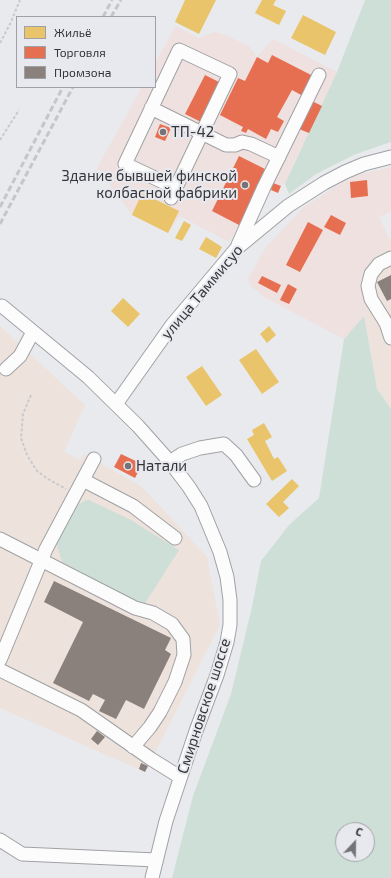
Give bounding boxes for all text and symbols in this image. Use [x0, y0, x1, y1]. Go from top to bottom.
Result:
legend [16, 16, 156, 88]
text: Жильё [54, 25, 91, 39]
text: Торговля [54, 45, 106, 59]
text: Промзона [54, 65, 111, 79]
place label: ТП-42 [171, 123, 214, 141]
marker: ТП-42 [158, 127, 168, 137]
place label: Здание бывшей финской колбасной фабрики [62, 167, 237, 202]
marker: Здание бывшей финской колбасной фабрики [240, 180, 250, 190]
street label: улица Таммисуо [157, 241, 247, 343]
place label: Натали [136, 457, 187, 475]
marker: Натали [123, 461, 133, 471]
street label: Смирновское шоссе [174, 636, 234, 776]
north arrow [335, 822, 375, 862]
text: С [354, 824, 365, 839]

